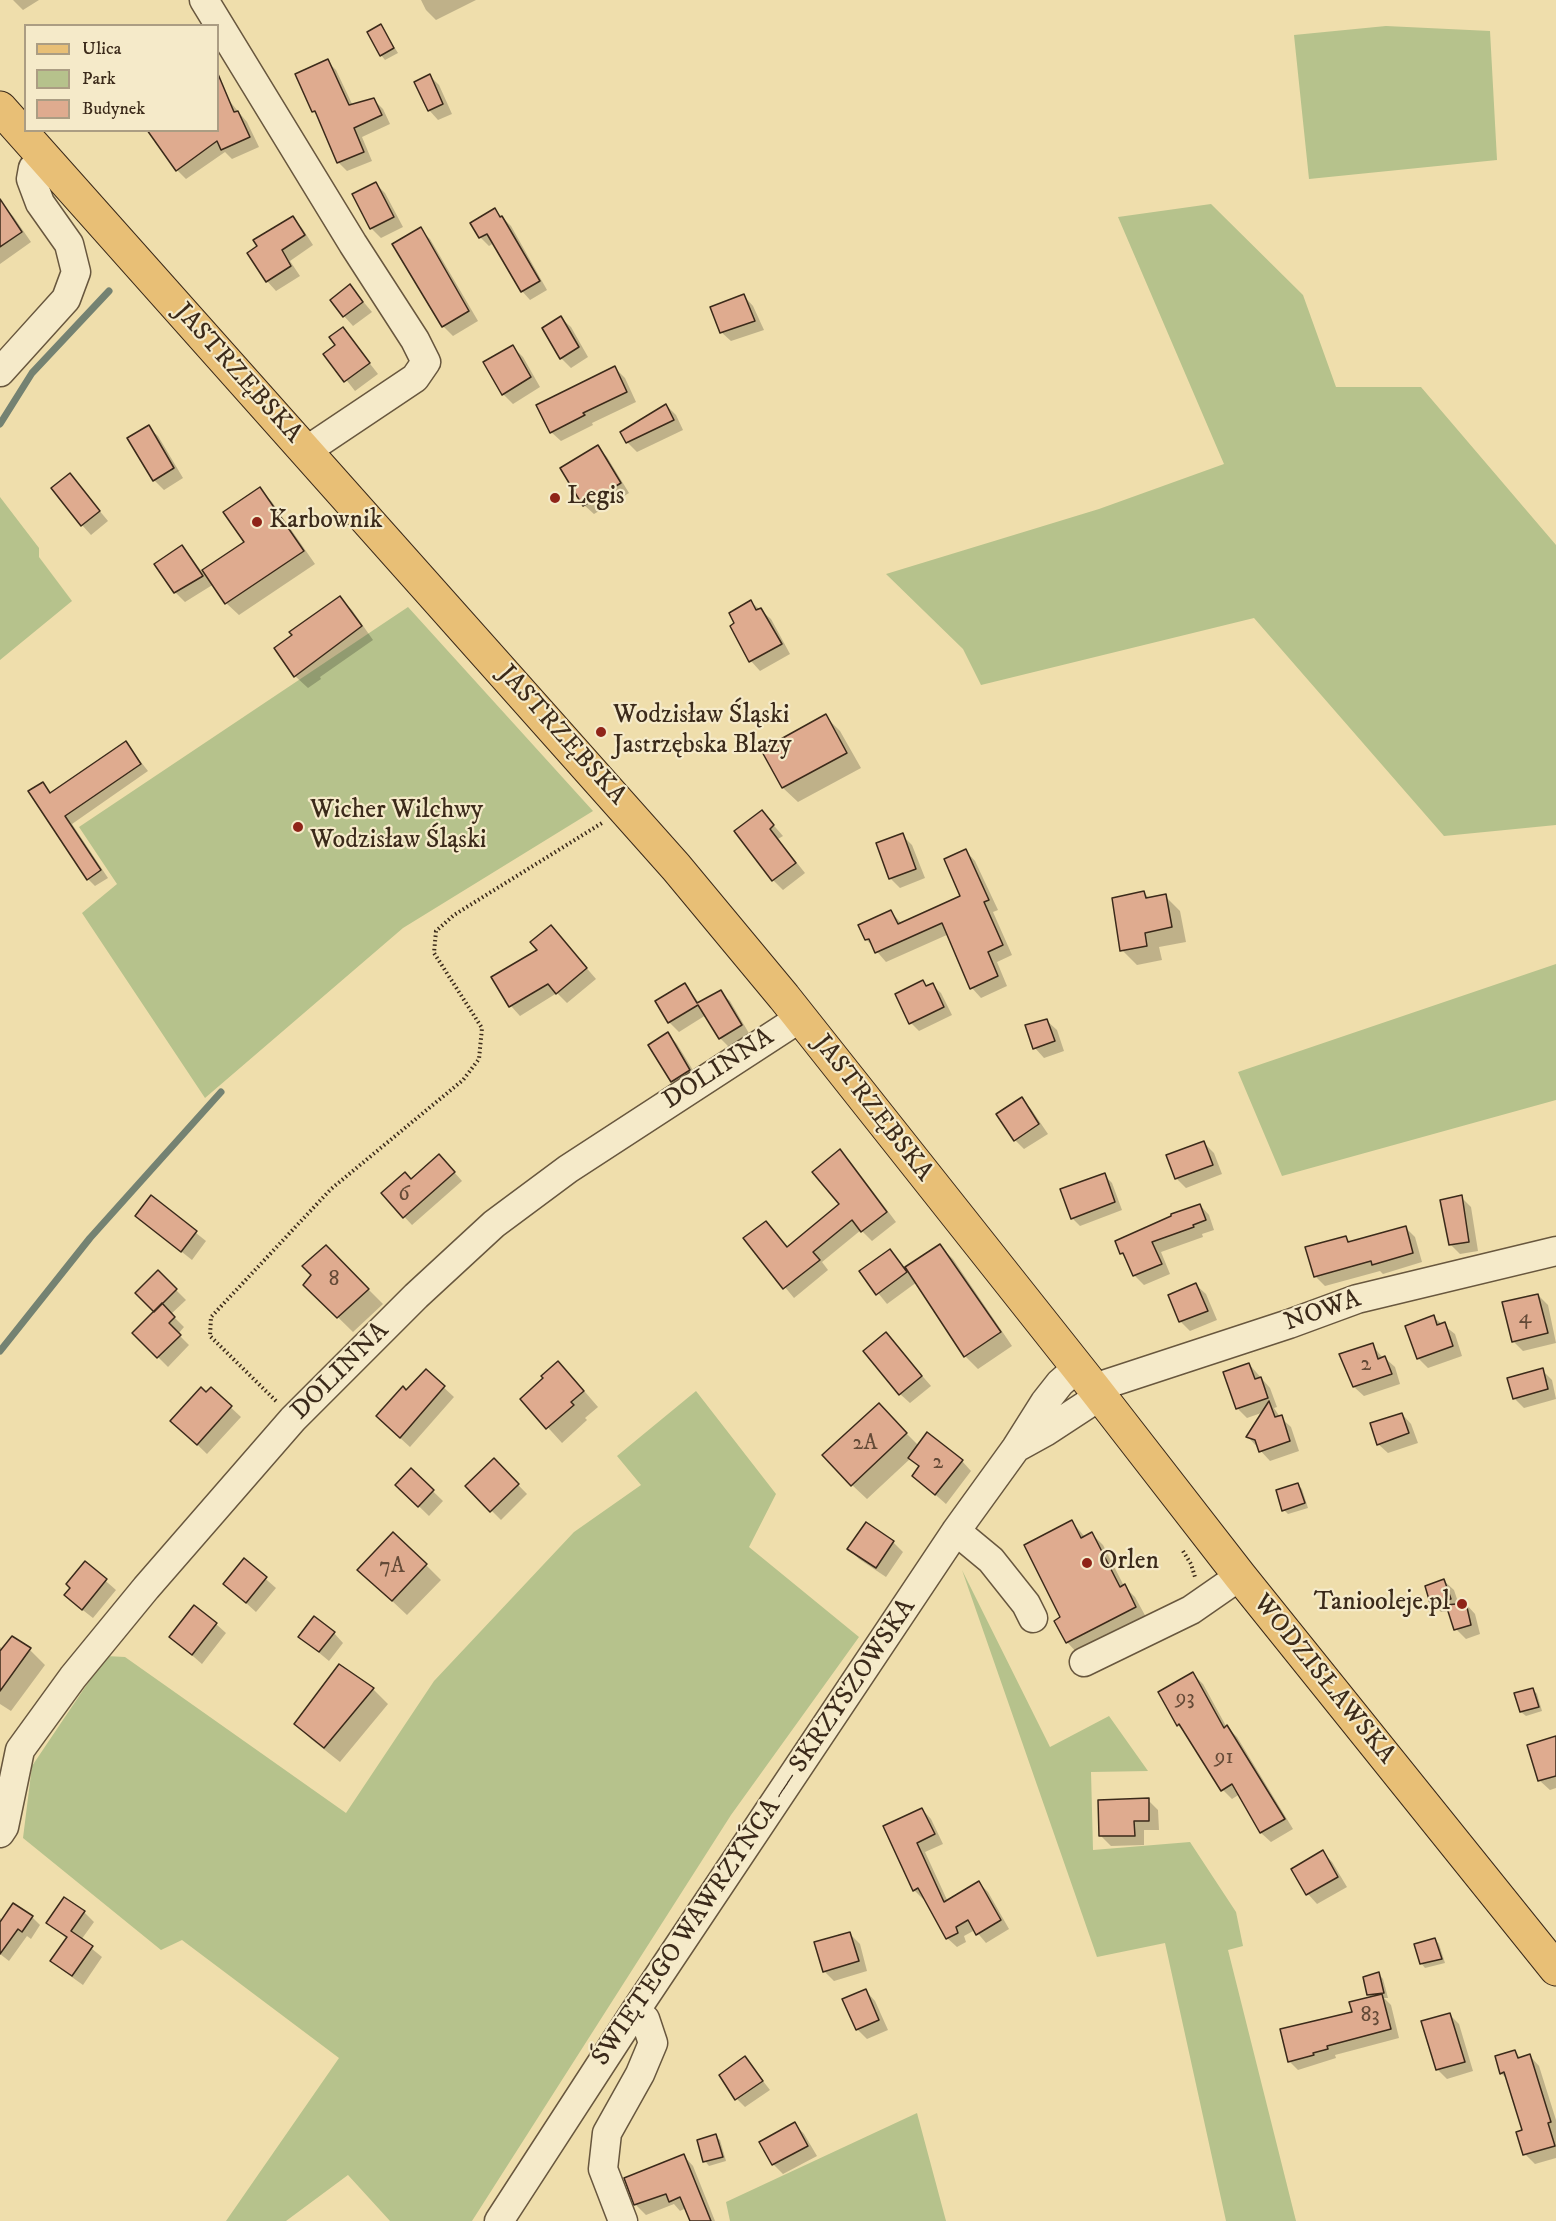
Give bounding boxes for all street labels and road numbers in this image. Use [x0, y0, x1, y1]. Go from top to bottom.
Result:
street label: JASTRZĘBSKA [166, 298, 308, 450]
street label: JASTRZĘBSKA [490, 660, 632, 812]
street label: DOLINNA [658, 1023, 780, 1117]
street label: JASTRZĘBSKA [805, 1030, 939, 1188]
street label: NOWA [1281, 1284, 1365, 1340]
street label: DOLINNA [286, 1317, 396, 1427]
street label: WODZISŁAWSKA [1245, 1589, 1401, 1771]
street label: ŚWIĘTEGO WAWRZYŃCA — SKRZYSZOWSKA [586, 1594, 924, 2072]

